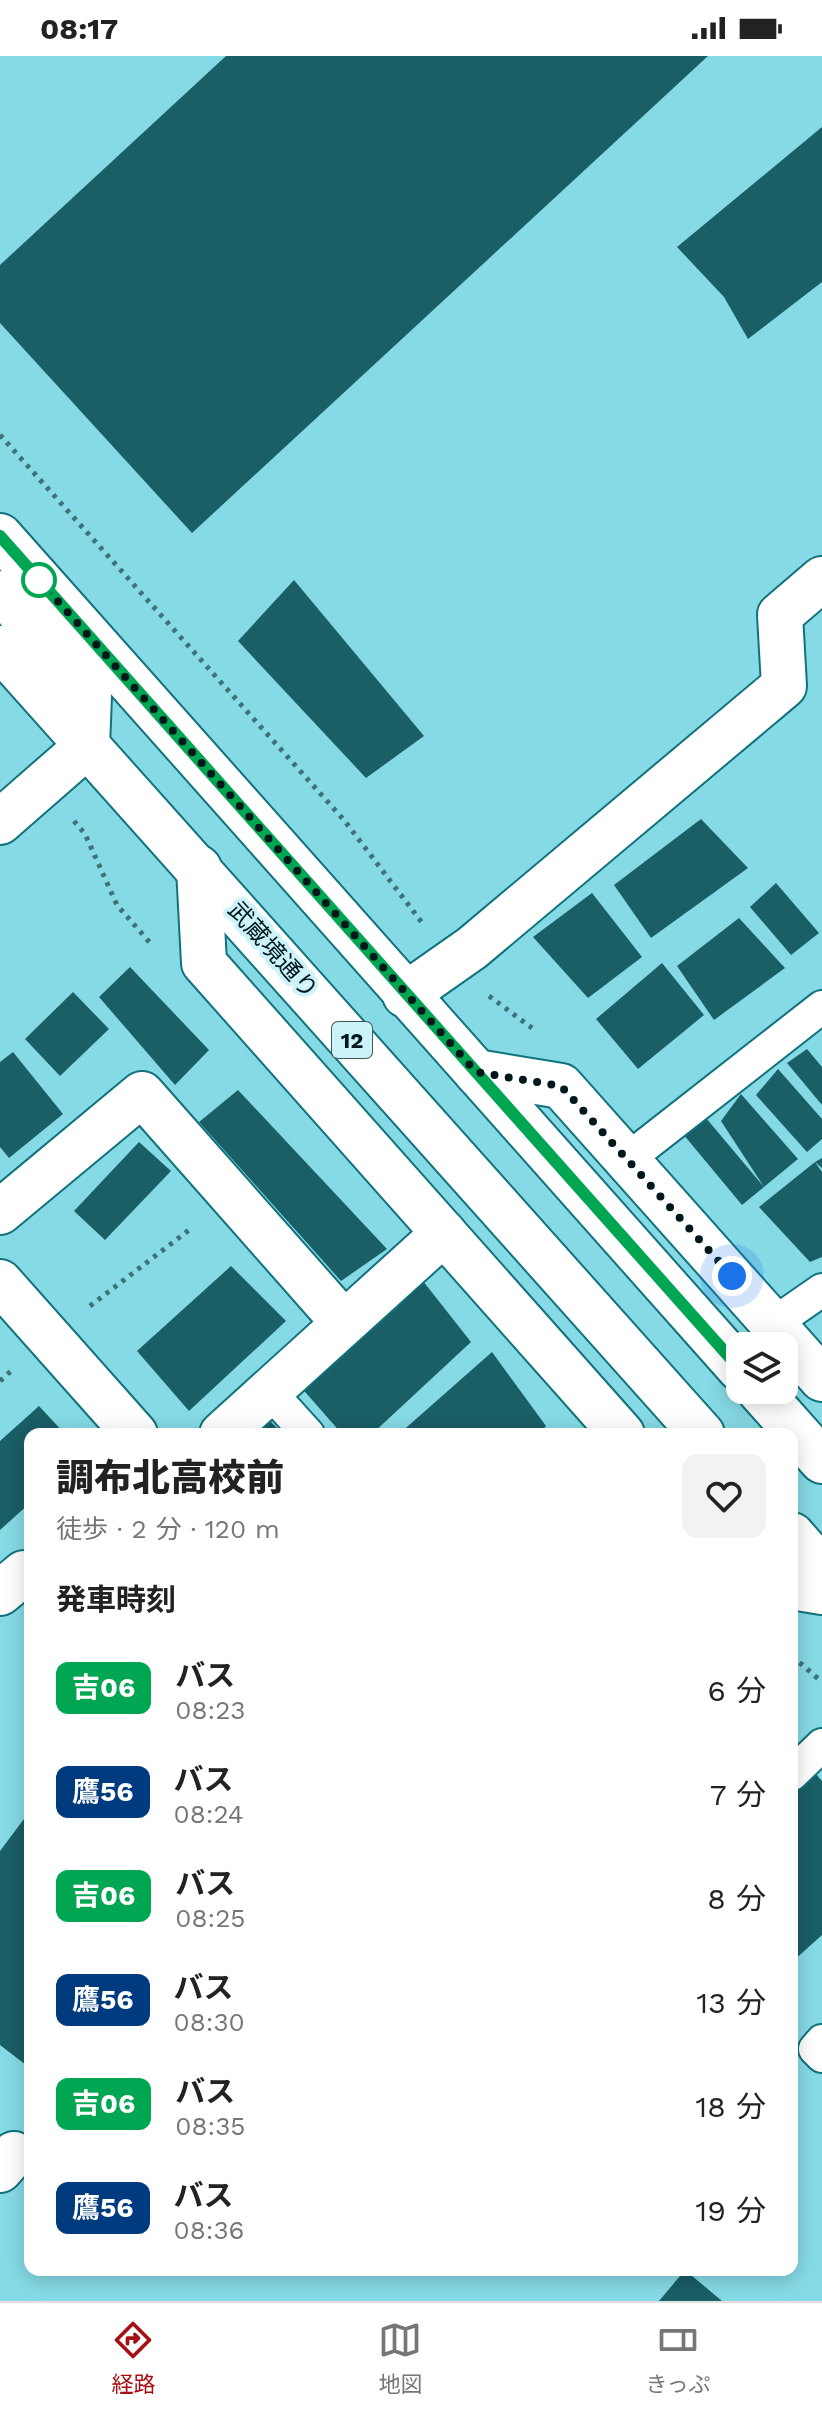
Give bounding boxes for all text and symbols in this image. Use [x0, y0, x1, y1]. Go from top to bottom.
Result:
text: 08:17 [40, 11, 118, 46]
unlabelled marker [22, 563, 56, 597]
street label: 武蔵境通り [222, 896, 324, 1004]
road number: 12 [332, 1022, 372, 1058]
your location [712, 1256, 752, 1296]
map controls [726, 1332, 798, 1404]
button: layers [726, 1332, 798, 1404]
button: heart [682, 1454, 766, 1538]
text: 調布北高校前 [56, 1456, 284, 1500]
text: 徒歩 · 2 分 · 120 m [56, 1514, 280, 1544]
text: 発車時刻 [56, 1582, 176, 1617]
text: バス [175, 1658, 235, 1693]
text: 吉06 [72, 1671, 135, 1704]
text: 6 分 [708, 1673, 766, 1708]
text: 08:23 [175, 1695, 245, 1725]
text: バス [174, 1762, 234, 1797]
text: 鷹56 [72, 1775, 134, 1808]
text: 7 分 [710, 1777, 766, 1812]
text: 08:24 [174, 1799, 244, 1829]
text: バス [175, 1866, 235, 1901]
text: 吉06 [72, 1879, 135, 1912]
text: 8 分 [707, 1881, 766, 1916]
text: 08:25 [175, 1903, 245, 1933]
text: バス [174, 1970, 234, 2005]
text: 鷹56 [72, 1983, 134, 2016]
text: 13 分 [697, 1985, 766, 2020]
text: 08:30 [174, 2007, 245, 2037]
text: バス [175, 2074, 235, 2109]
text: 吉06 [72, 2087, 135, 2120]
text: 18 分 [696, 2089, 766, 2124]
text: 08:35 [175, 2111, 245, 2141]
text: バス [174, 2178, 234, 2213]
text: 鷹56 [72, 2191, 134, 2224]
text: 19 分 [696, 2193, 766, 2228]
text: 08:36 [174, 2215, 244, 2245]
tab: 経路 [111, 2318, 155, 2398]
tab: 地図 [378, 2318, 422, 2398]
tab: きっぷ [645, 2318, 711, 2398]

